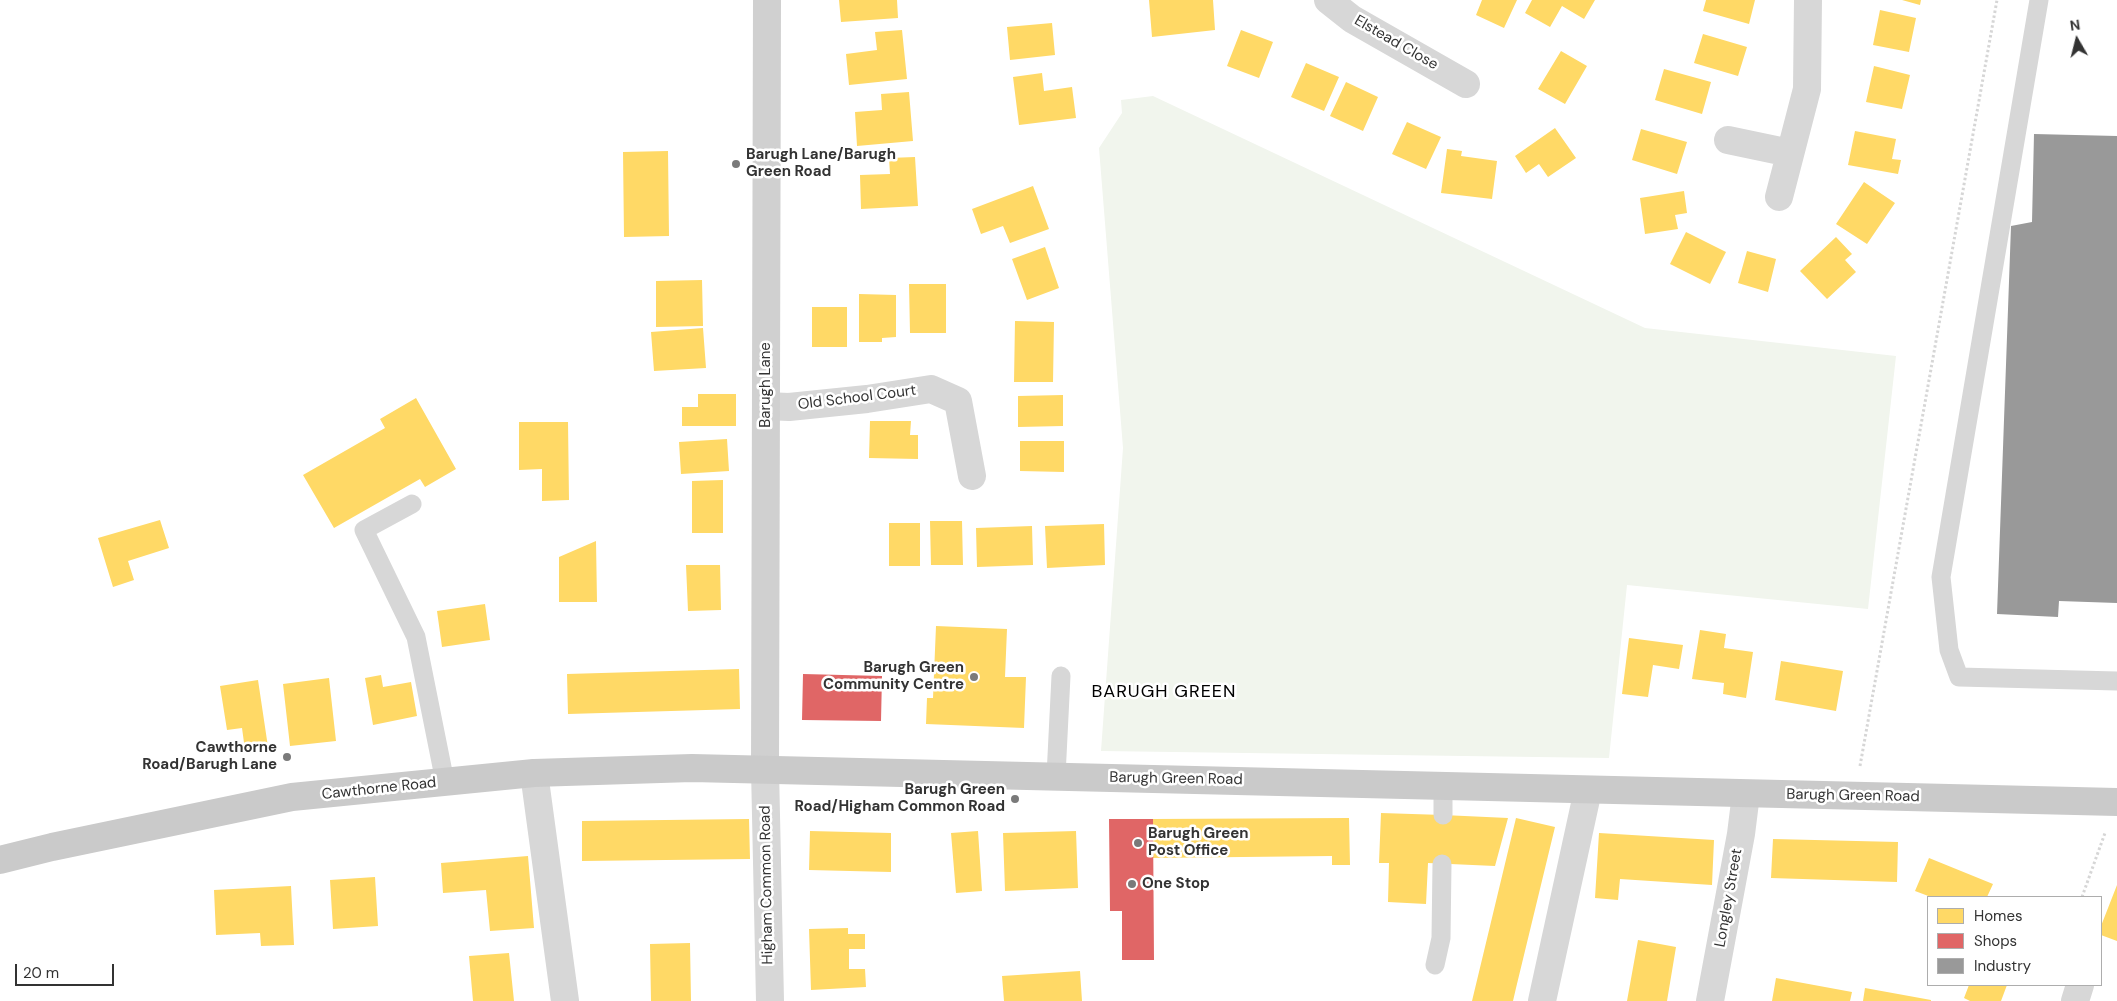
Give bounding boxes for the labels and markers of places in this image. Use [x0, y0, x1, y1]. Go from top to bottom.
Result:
place label: Barugh Lane/Barugh Green Road [746, 146, 896, 181]
marker: Barugh Lane/Barugh Green Road [730, 158, 742, 170]
place label: Barugh Green Community Centre [823, 659, 964, 694]
marker: Barugh Green Community Centre [968, 671, 980, 683]
place label: Cawthorne Road/Barugh Lane [142, 739, 277, 774]
marker: Cawthorne Road/Barugh Lane [281, 751, 293, 763]
place label: Barugh Green Road/Higham Common Road [794, 781, 1005, 816]
marker: Barugh Green Road/Higham Common Road [1009, 793, 1021, 805]
place label: Barugh Green Post Office [1148, 825, 1248, 860]
marker: Barugh Green Post Office [1132, 837, 1144, 849]
place label: One Stop [1142, 875, 1210, 893]
marker: One Stop [1126, 878, 1138, 890]

